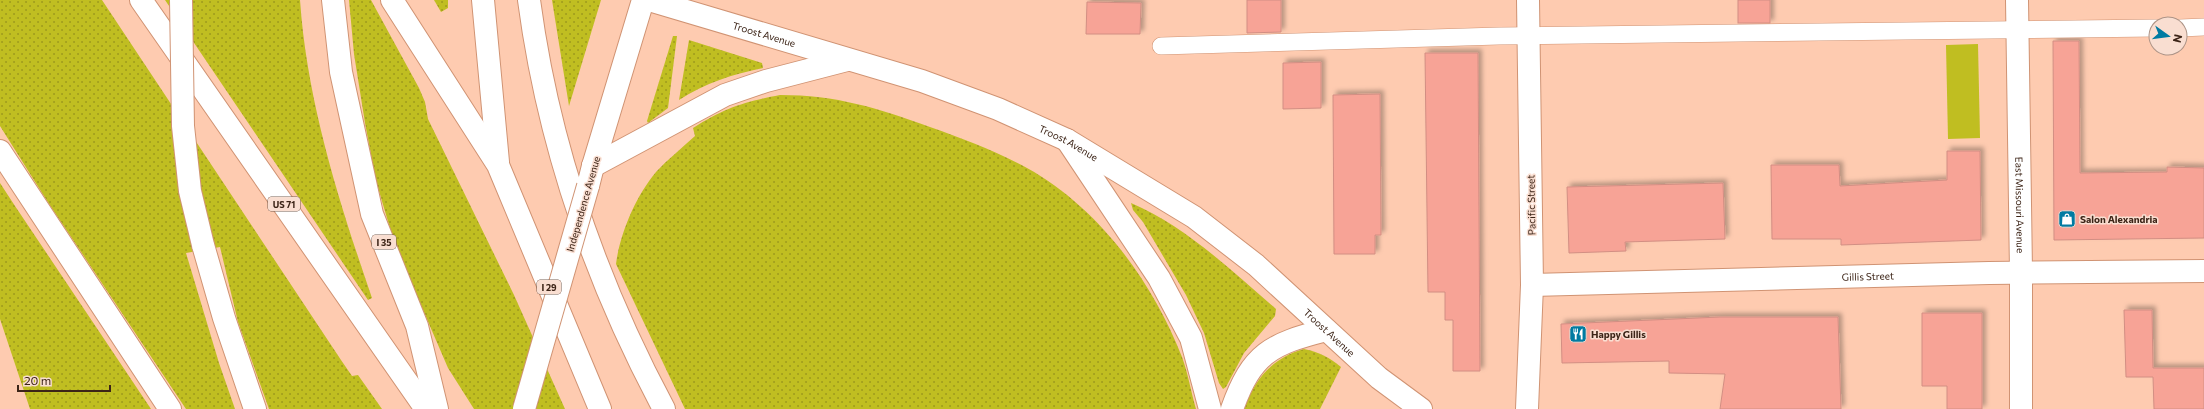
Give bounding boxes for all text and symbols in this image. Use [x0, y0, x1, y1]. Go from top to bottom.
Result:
north arrow [2148, 16, 2188, 56]
street label: Troost Avenue [731, 19, 797, 49]
text: N [2171, 33, 2185, 44]
street label: Troost Avenue [1037, 122, 1100, 163]
street label: Independence Avenue [564, 155, 602, 253]
street label: East Missouri Avenue [2013, 157, 2027, 253]
street label: Pacific Street [1524, 175, 1538, 235]
road number: US 71 [268, 197, 300, 211]
shop icon: Salon Alexandria [2057, 209, 2077, 229]
place label: Salon Alexandria [2080, 213, 2158, 225]
road number: I 35 [372, 235, 396, 249]
street label: Gillis Street [1842, 269, 1894, 283]
road number: I 29 [537, 280, 561, 294]
street label: Troost Avenue [1301, 306, 1357, 359]
restaurant icon: Happy Gillis [1568, 324, 1588, 344]
place label: Happy Gillis [1591, 328, 1646, 340]
scale bar [18, 367, 110, 393]
text: 20 m [24, 373, 51, 387]

